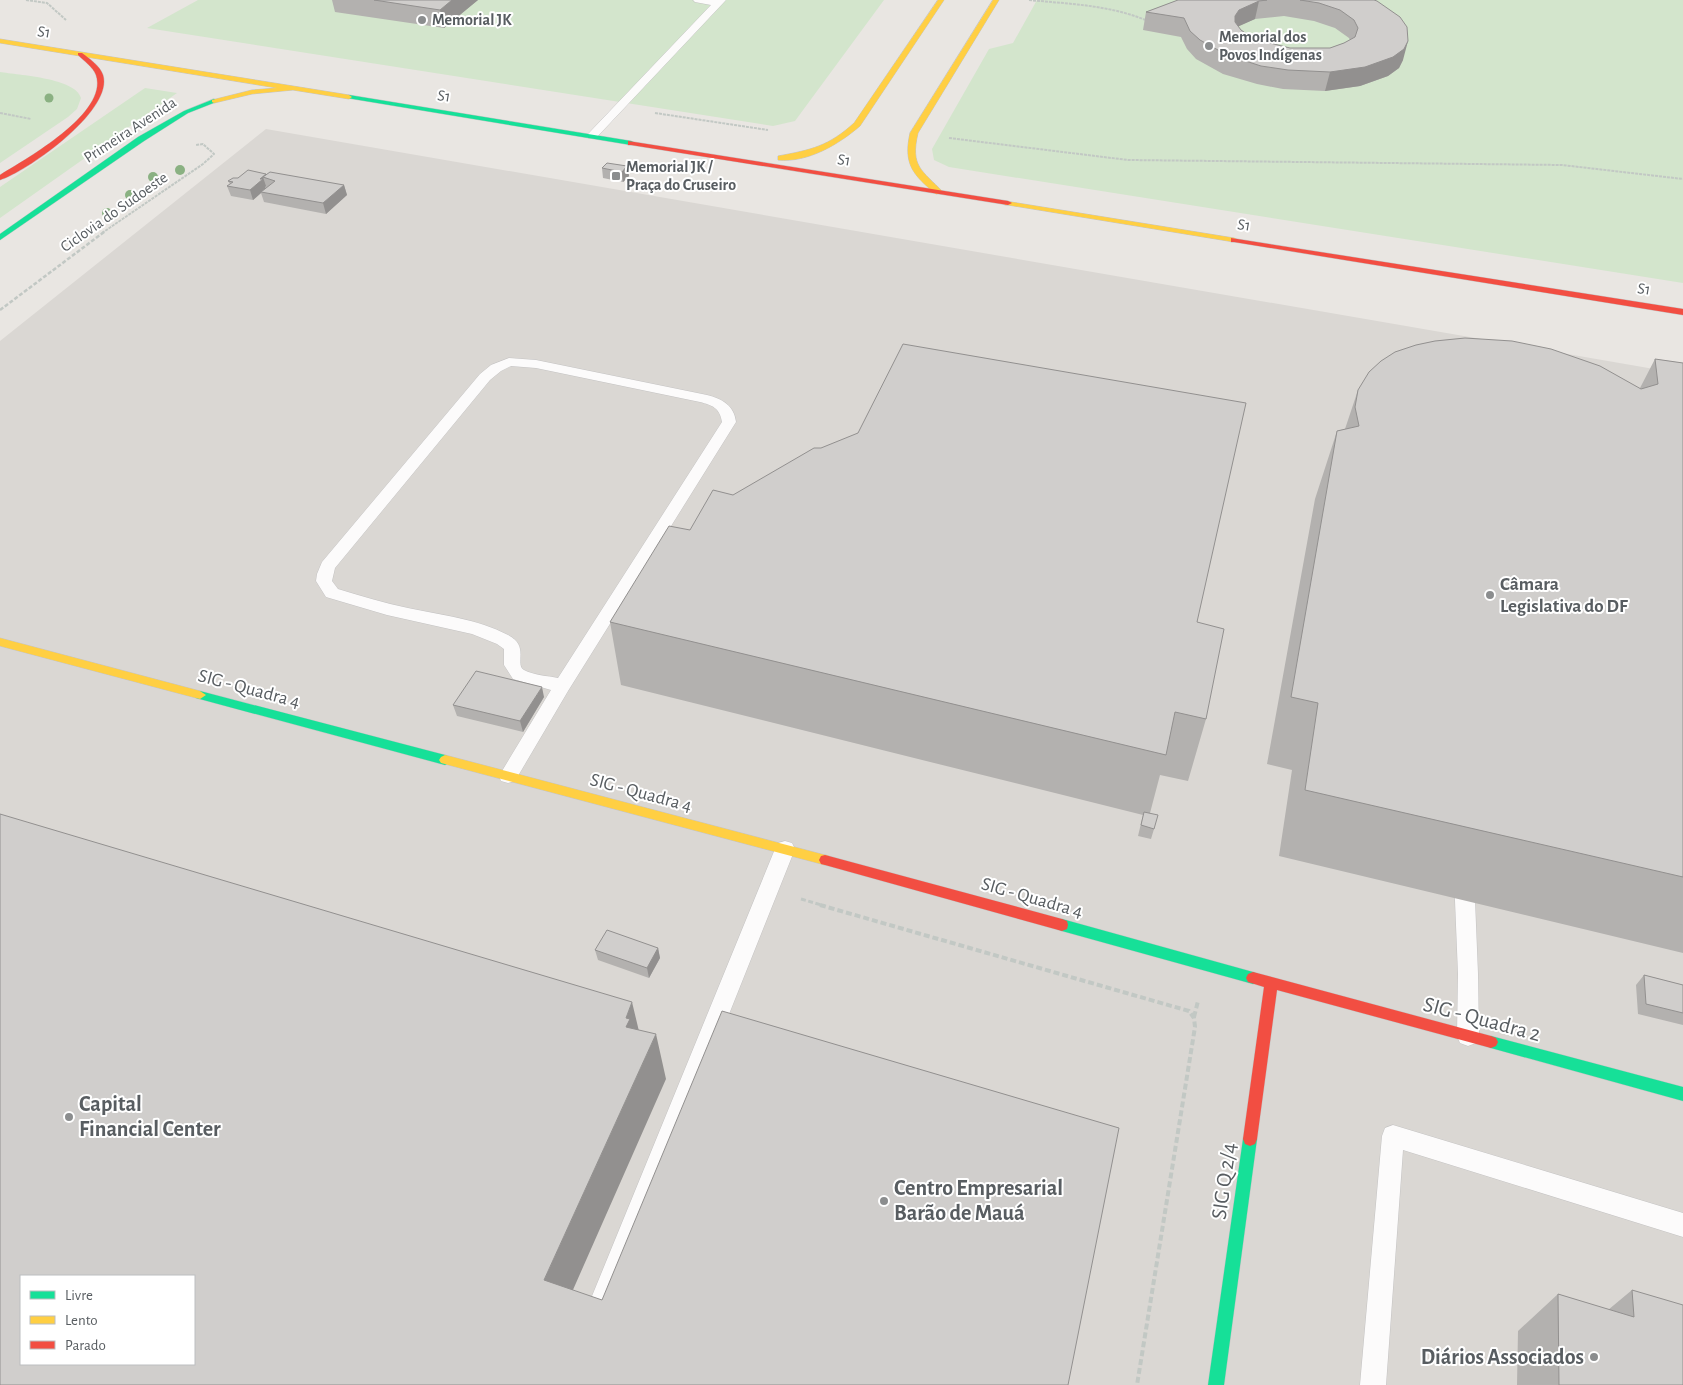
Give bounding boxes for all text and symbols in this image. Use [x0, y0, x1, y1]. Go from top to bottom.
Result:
place label: Memorial JK [432, 12, 512, 28]
marker: Memorial JK [416, 14, 428, 26]
street label: S1 [36, 23, 52, 41]
place label: Memorial dos Povos Indígenas [1219, 29, 1322, 63]
marker: Memorial dos Povos Indígenas [1203, 40, 1215, 52]
street label: S1 [436, 87, 452, 105]
street label: Primeira Avenida [81, 94, 179, 166]
street label: S1 [836, 151, 852, 169]
place label: Memorial JK / Praça do Cruseiro [626, 159, 736, 193]
street label: Ciclovia do Sudoeste [57, 169, 171, 255]
marker: Memorial JK / Praça do Cruseiro [610, 170, 622, 182]
street label: S1 [1236, 216, 1252, 234]
street label: S1 [1636, 280, 1652, 298]
place label: Câmara Legislativa do DF [1500, 575, 1628, 616]
marker: Câmara Legislativa do DF [1484, 589, 1496, 601]
street label: SIG - Quadra 4 [196, 666, 302, 712]
street label: SIG - Quadra 4 [588, 770, 694, 816]
street label: SIG - Quadra 4 [979, 874, 1085, 922]
street label: SIG - Quadra 2 [1421, 993, 1543, 1045]
place label: Capital Financial Center [79, 1093, 221, 1140]
marker: Capital Financial Center [63, 1111, 75, 1123]
street label: SIG Q 2/4 [1208, 1141, 1240, 1221]
place label: Centro Empresarial Barão de Mauá [894, 1177, 1063, 1224]
marker: Centro Empresarial Barão de Mauá [878, 1195, 890, 1207]
legend [20, 1275, 195, 1365]
text: Livre [65, 1288, 93, 1303]
text: Lento [65, 1313, 98, 1328]
text: Parado [65, 1338, 106, 1353]
place label: Diários Associados [1421, 1346, 1584, 1368]
marker: Diários Associados [1588, 1351, 1600, 1363]

